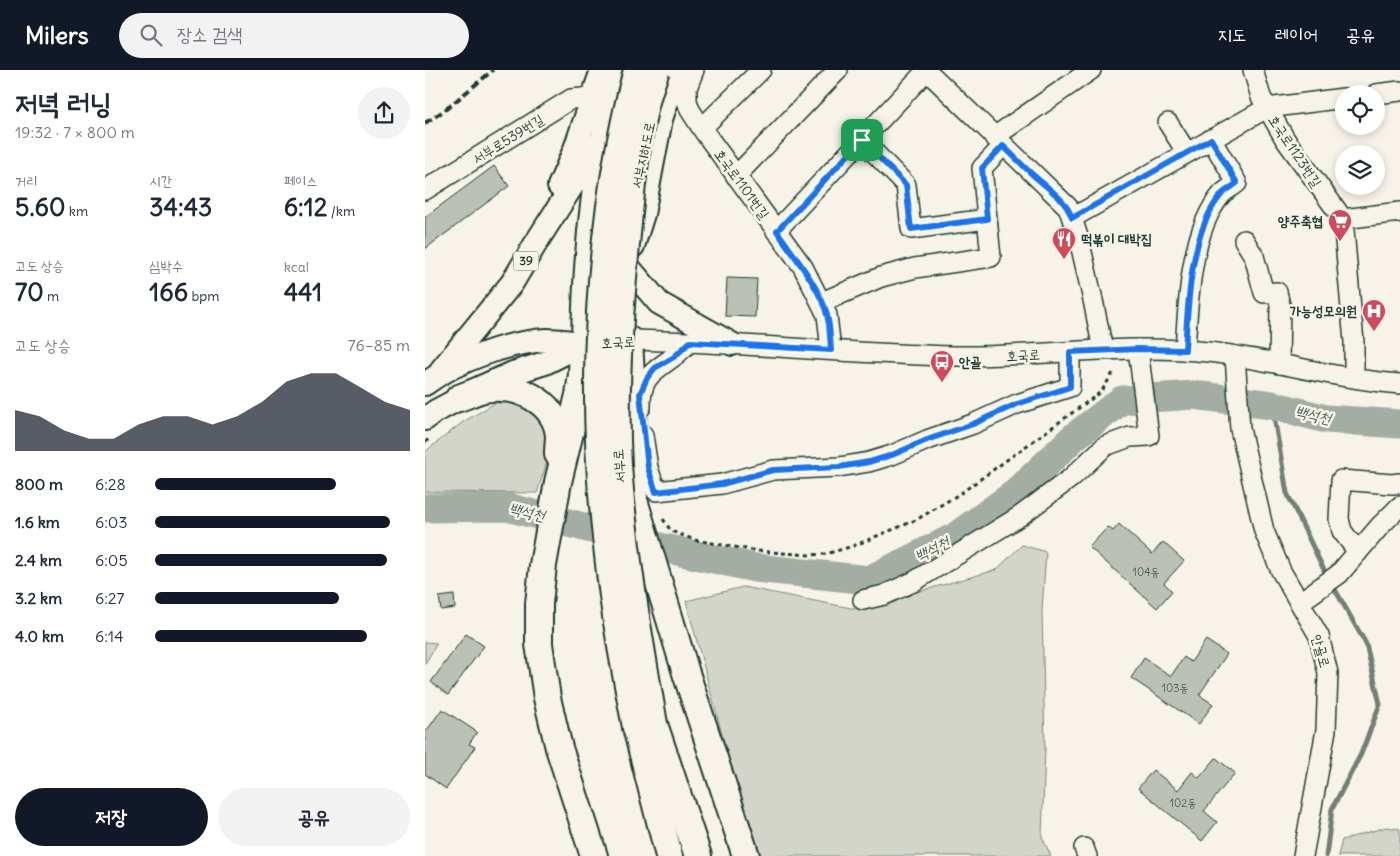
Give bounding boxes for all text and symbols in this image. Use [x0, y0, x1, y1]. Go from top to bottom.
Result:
search box [119, 13, 469, 58]
text: Milers [25, 20, 89, 50]
icon: search [137, 21, 165, 49]
text: 장소 검색 [177, 22, 242, 46]
text: 지도 [1218, 23, 1247, 46]
text: 레이어 [1275, 23, 1318, 46]
text: 공유 [1346, 23, 1375, 46]
text: 저녁 러닝 [15, 85, 112, 121]
map controls [1335, 85, 1385, 195]
button: locate [1335, 85, 1385, 135]
button: share [358, 87, 410, 139]
street label: 서부로539번길 [469, 110, 547, 168]
street label: 호국로1123번길 [1264, 112, 1326, 191]
pin [841, 119, 883, 161]
street label: 서부지하도로 [627, 120, 659, 190]
text: 19:32 · 7 × 800 m [15, 122, 135, 142]
icon: arrive [848, 126, 876, 154]
street label: 호국로1101번길 [711, 145, 774, 223]
button: layers [1335, 145, 1385, 195]
text: 거리 [15, 172, 38, 190]
text: 시간 [149, 172, 172, 190]
text: 페이스 [284, 172, 317, 190]
text: 5.60 [15, 191, 65, 223]
text: 34:43 [149, 191, 212, 223]
text: 6:12 [284, 191, 327, 223]
text: km [65, 202, 88, 220]
text: /km [327, 202, 355, 220]
supermarket icon: 양주축협 [1327, 208, 1353, 242]
place label: 양주축협 [1278, 212, 1323, 230]
restaurant icon: 떡볶이 대박집 [1051, 226, 1077, 260]
place label: 떡볶이 대박집 [1081, 230, 1152, 248]
road number: 39 [513, 252, 539, 270]
text: 고도 상승 [15, 257, 63, 275]
text: 심박수 [149, 257, 183, 275]
text: kcal [284, 258, 309, 276]
text: 70 [15, 276, 44, 308]
text: 166 [149, 276, 188, 308]
text: 441 [284, 276, 322, 308]
text: m [44, 287, 59, 305]
text: bpm [188, 287, 219, 305]
hospital icon: 가능성모의원 [1361, 298, 1387, 332]
place label: 가능성모의원 [1289, 302, 1357, 320]
street label: 호국로 [601, 332, 635, 352]
text: 고도 상승 [15, 335, 70, 355]
text: 76–85 m [348, 335, 410, 355]
street label: 호국로 [1006, 345, 1040, 365]
bus stop icon: 안골 [929, 349, 955, 383]
place label: 안골 [959, 353, 982, 371]
water label: 백석천 [1293, 401, 1335, 428]
street label: 서부로 [609, 449, 629, 483]
text: 800 m [15, 474, 63, 494]
text: 6:28 [95, 474, 126, 494]
water label: 백석천 [507, 498, 549, 525]
text: 1.6 km [15, 512, 60, 532]
text: 6:03 [95, 512, 127, 532]
water label: 백석천 [911, 531, 954, 565]
text: 2.4 km [15, 550, 62, 570]
text: 6:05 [95, 550, 128, 570]
house number: 104동 [1133, 565, 1160, 579]
text: 3.2 km [15, 588, 62, 608]
text: 6:27 [95, 588, 124, 608]
text: 4.0 km [15, 626, 64, 646]
text: 6:14 [95, 626, 123, 646]
street label: 안골로 [1308, 632, 1334, 670]
house number: 103동 [1162, 681, 1188, 695]
button: 저장 [15, 788, 208, 846]
button: 공유 [218, 788, 410, 846]
house number: 102동 [1170, 796, 1196, 810]

